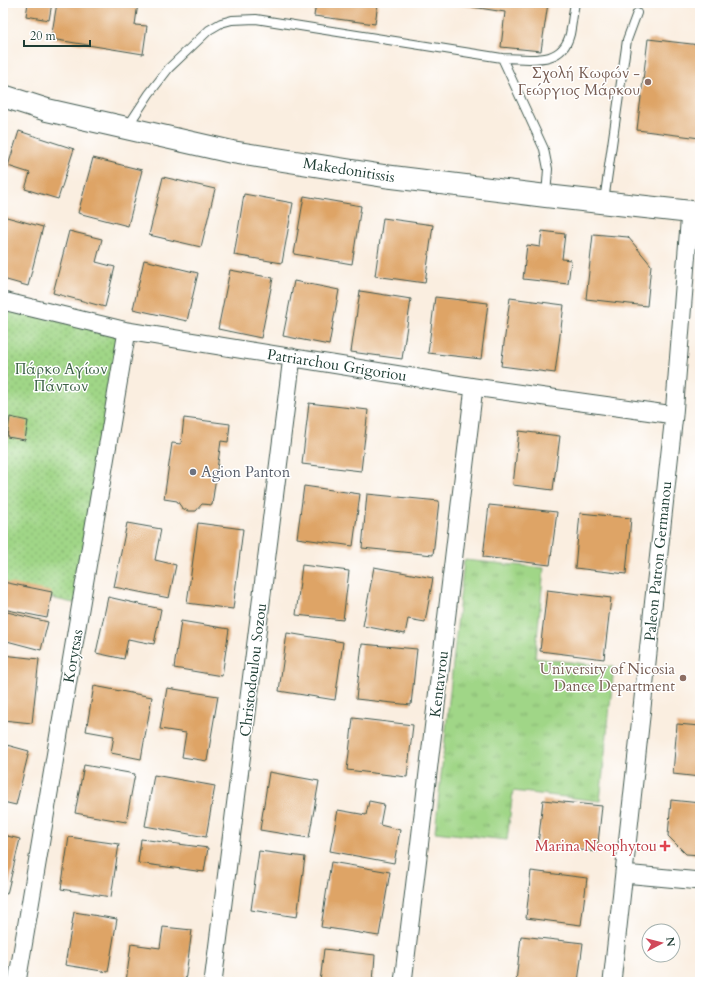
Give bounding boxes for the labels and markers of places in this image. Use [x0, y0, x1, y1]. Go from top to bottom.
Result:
place label: Σχολή Κωφών - Γεώργιος Μάρκου [518, 63, 640, 100]
marker: Σχολή Κωφών - Γεώργιος Μάρκου [643, 77, 653, 87]
place label: Agion Panton [201, 462, 291, 482]
marker: Agion Panton [188, 467, 198, 477]
place label: University of Nicosia Dance Department [540, 659, 676, 696]
marker: University of Nicosia Dance Department [678, 673, 688, 683]
place label: Marina Neophytou [535, 836, 657, 856]
marker: Marina Neophytou [660, 841, 670, 851]

